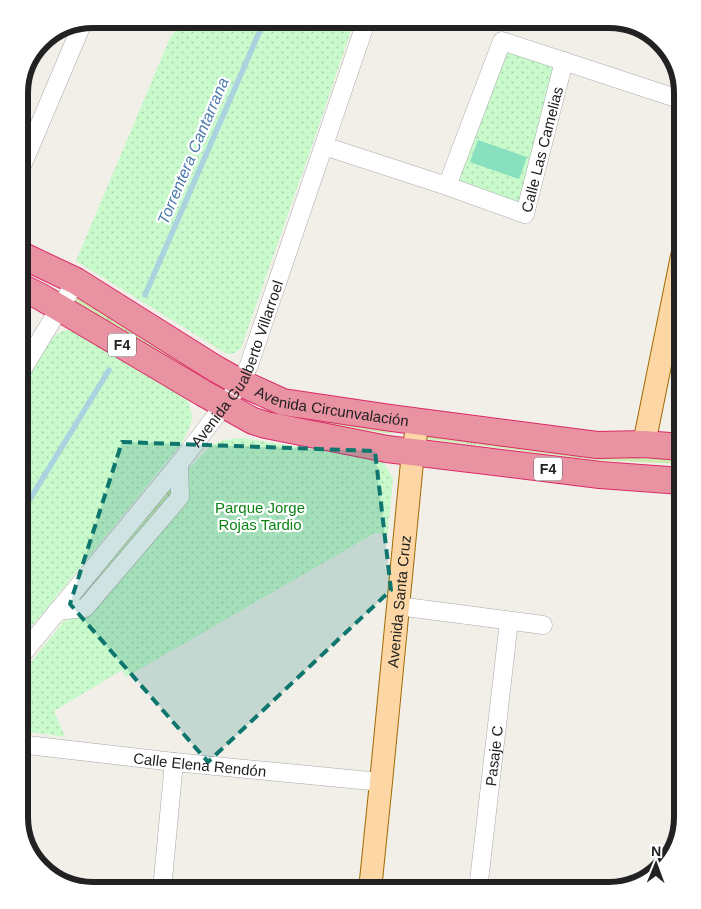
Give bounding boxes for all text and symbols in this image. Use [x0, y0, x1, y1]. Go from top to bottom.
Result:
water label: Torrentera Cantarrana [154, 75, 232, 227]
street label: Calle Las Camelias [517, 85, 566, 214]
street label: Avenida Gualberto Villarroel [187, 278, 286, 450]
road number: F4 [108, 334, 136, 356]
street label: Avenida Circunvalación [253, 382, 410, 429]
road number: F4 [534, 458, 562, 480]
park label: Parque Jorge Rojas Tardio [215, 499, 305, 533]
street label: Avenida Santa Cruz [384, 534, 413, 669]
street label: Pasaje C [482, 725, 505, 787]
street label: Calle Elena Rendón [132, 749, 267, 779]
north arrow [631, 839, 681, 889]
text: N [651, 843, 661, 859]

